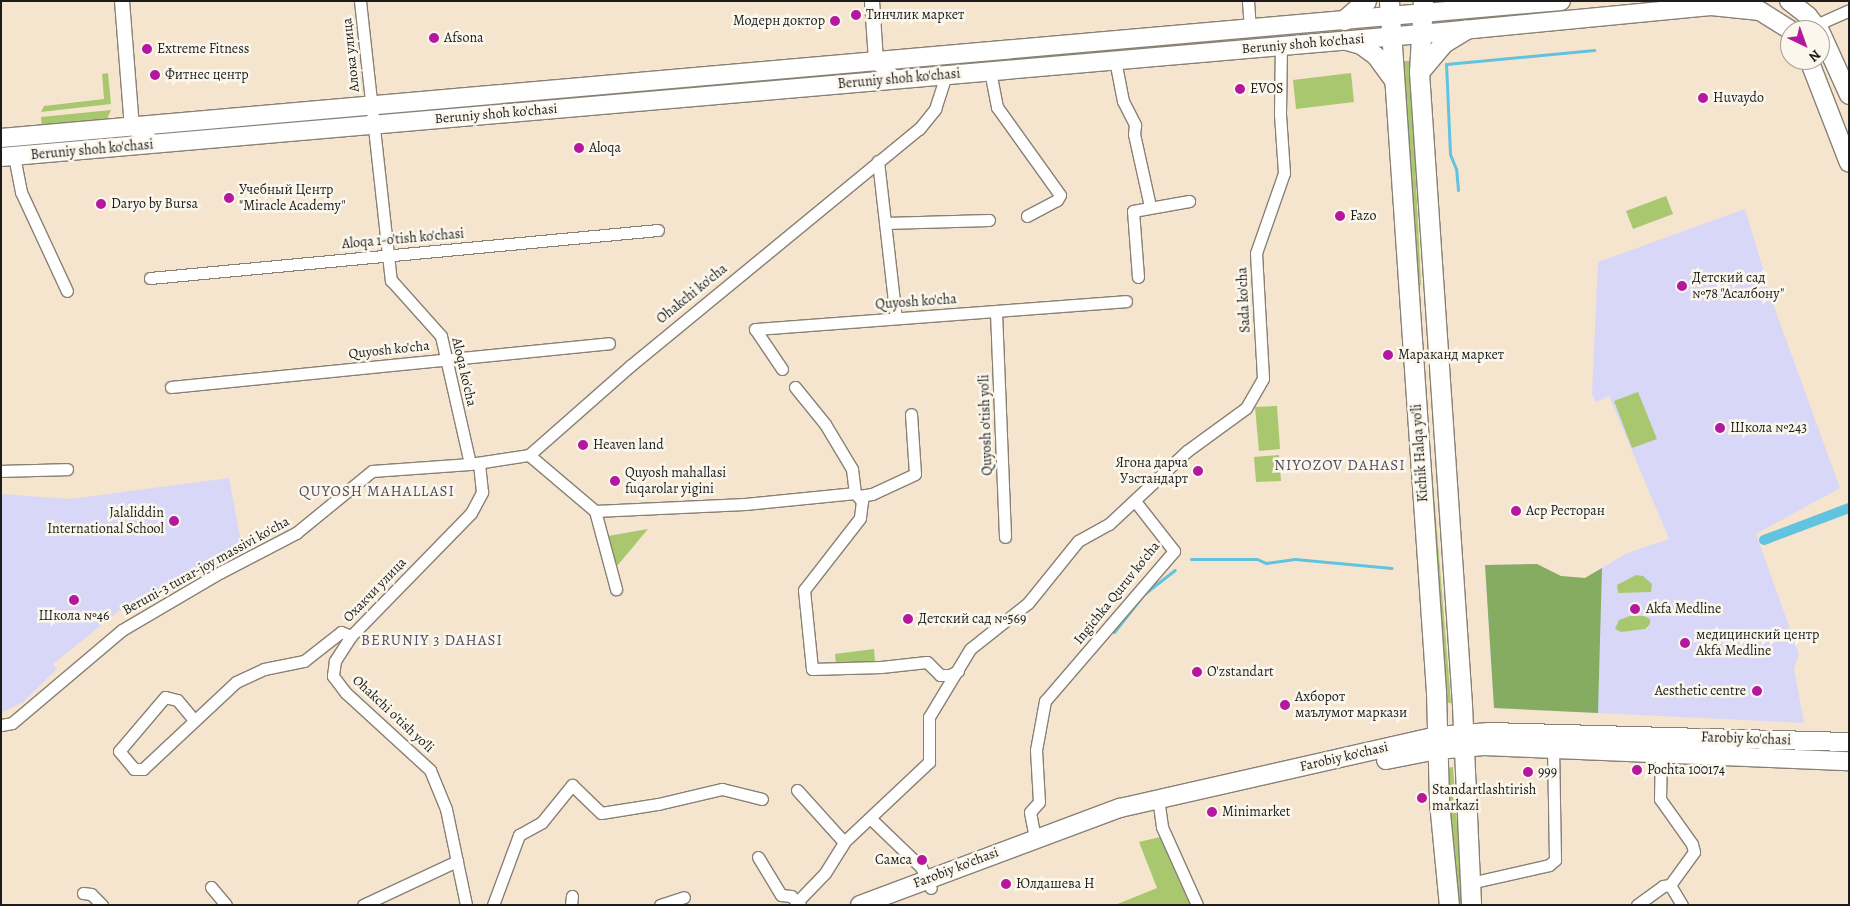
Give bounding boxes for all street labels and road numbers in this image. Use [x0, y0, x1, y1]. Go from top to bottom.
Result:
street label: Алока улица [339, 17, 363, 93]
street label: Beruniy shoh ko'chasi [1241, 30, 1365, 58]
street label: Beruniy shoh ko'chasi [837, 65, 961, 93]
street label: Beruniy shoh ko'chasi [434, 100, 558, 128]
street label: Beruniy shoh ko'chasi [30, 136, 154, 164]
street label: Aloqa 1-o'tish ko'chasi [341, 225, 465, 253]
street label: Ohakchi ko'cha [653, 261, 731, 327]
street label: Sada ko'cha [1234, 267, 1254, 333]
street label: Quyosh ko'cha [875, 291, 957, 313]
street label: Aloqa ko'cha [448, 336, 480, 408]
street label: Quyosh ko'cha [348, 337, 430, 363]
street label: Quyosh o'tish yo'li [976, 374, 996, 476]
street label: Kichik Halqa yo'li [1408, 403, 1432, 503]
street label: Beruni-3 turar-joy massivi ko'cha [120, 513, 292, 619]
street label: Ingichka Quruv ko'cha [1070, 538, 1164, 648]
street label: Охакчи улица [340, 554, 410, 626]
street label: Ohakchi o'tish yo'li [349, 672, 437, 756]
street label: Farobiy ko'chasi [1701, 729, 1791, 749]
street label: Farobiy ko'chasi [1298, 739, 1390, 775]
street label: Farobiy ko'chasi [911, 844, 1001, 892]

